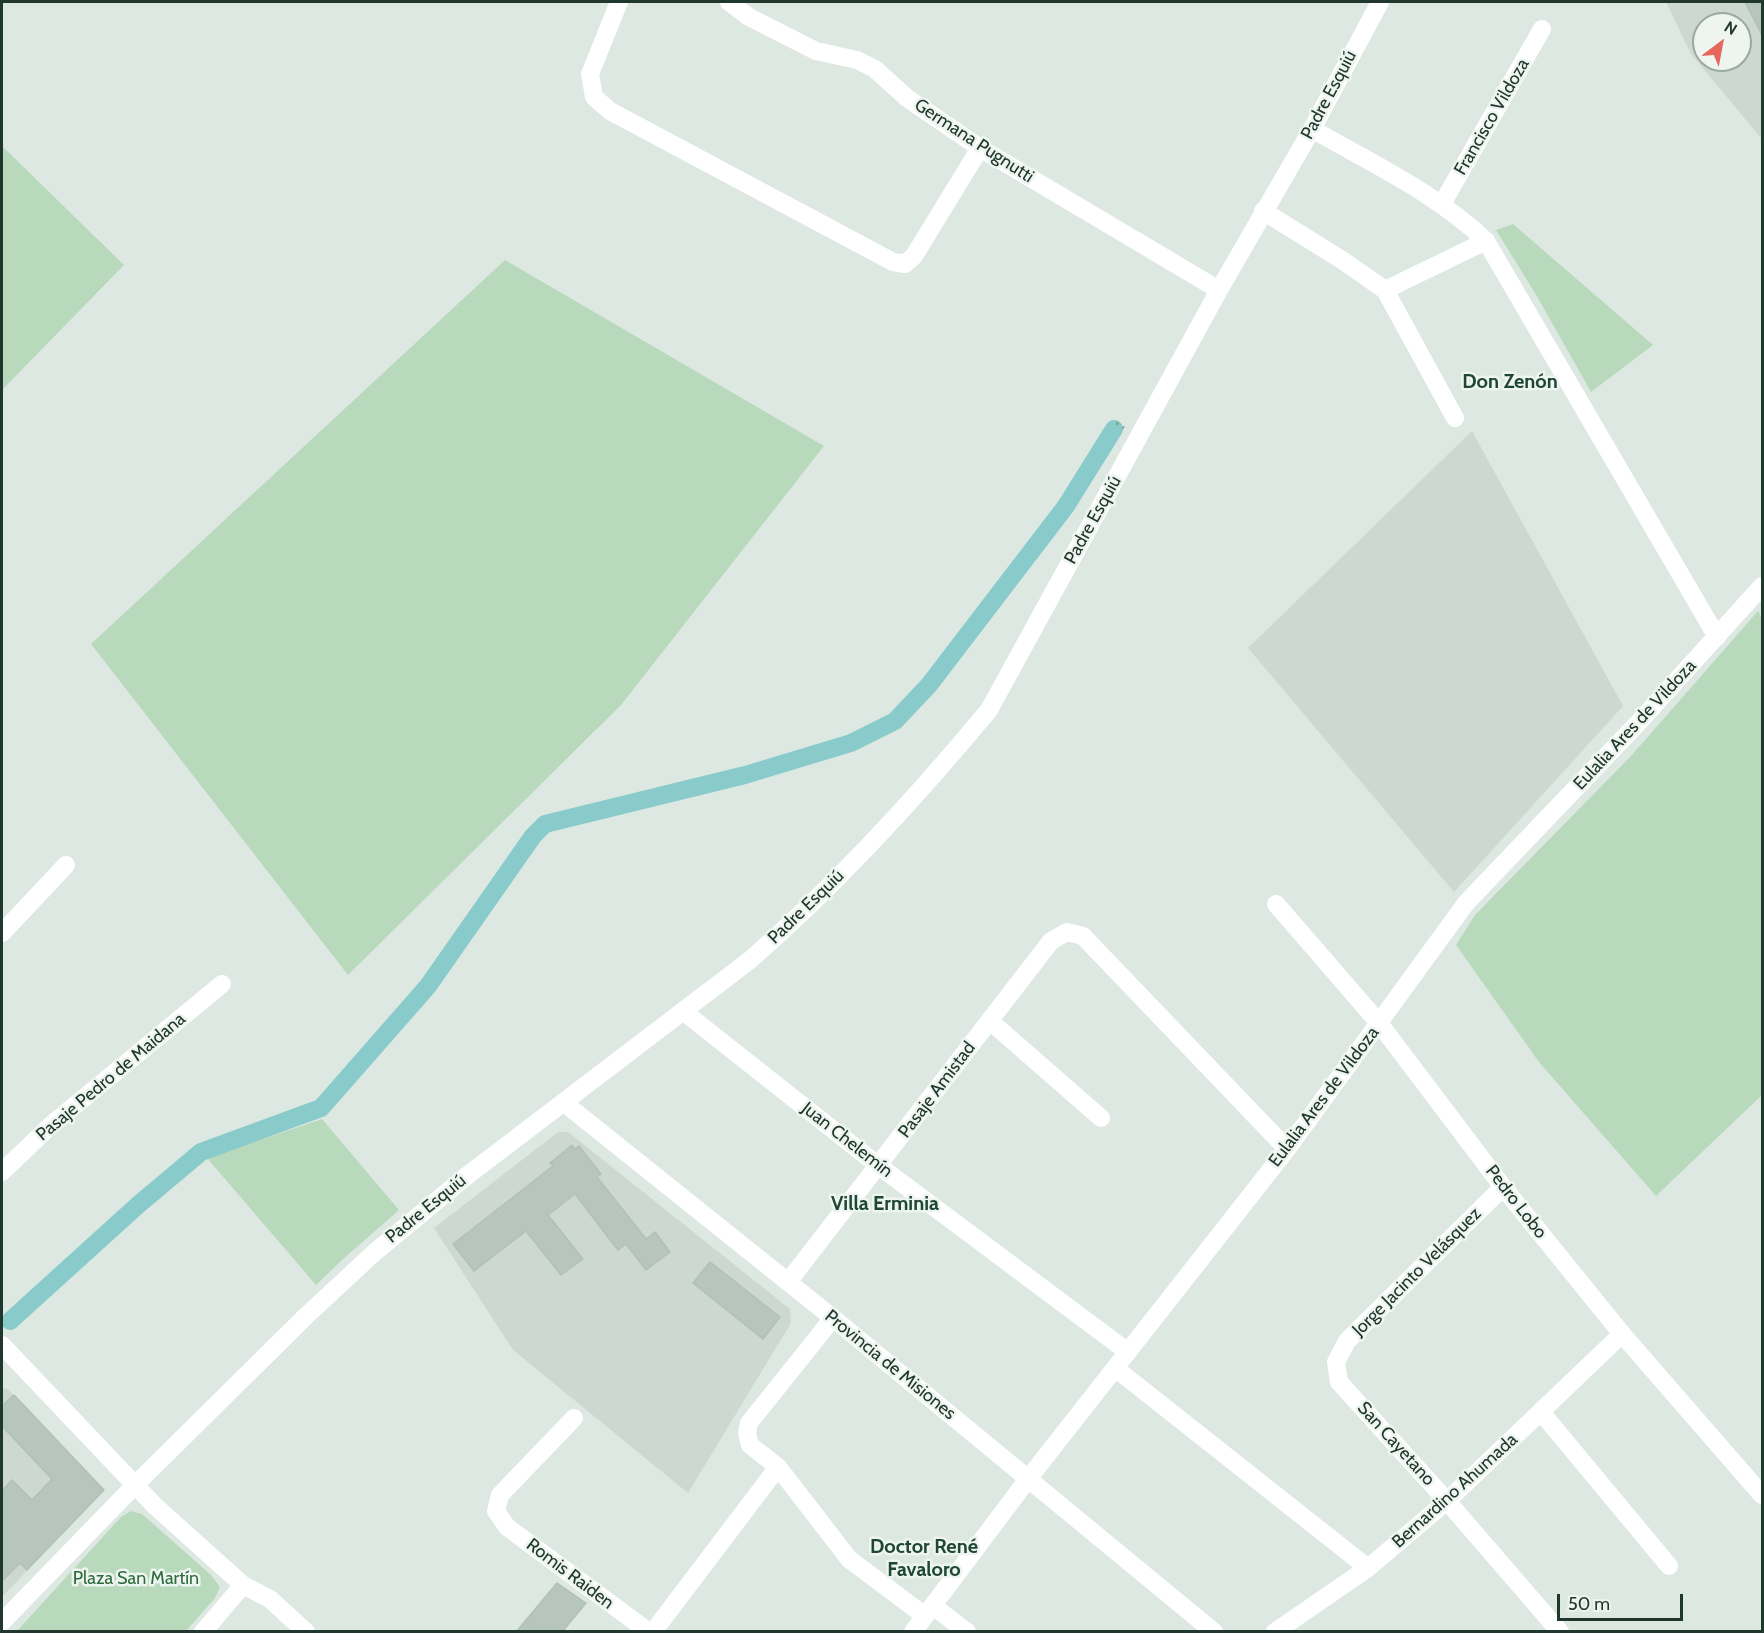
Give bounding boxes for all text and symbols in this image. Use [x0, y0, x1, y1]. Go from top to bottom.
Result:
north arrow [1692, 12, 1752, 72]
text: N [1721, 17, 1741, 39]
street label: Padre Esquiú [1297, 47, 1361, 143]
street label: Francisco Vildoza [1450, 55, 1534, 179]
street label: Germana Pugnutti [910, 94, 1038, 188]
district label: Don Zenón [1462, 370, 1558, 394]
street label: Padre Esquiú [1060, 472, 1126, 568]
street label: Eulalia Ares de Vildoza [1569, 656, 1701, 794]
street label: Padre Esquiú [763, 865, 849, 949]
street label: Pasaje Pedro de Maidana [32, 1008, 190, 1146]
street label: Eulalia Ares de Vildoza [1264, 1023, 1384, 1171]
street label: Pasaje Amistad [894, 1038, 980, 1142]
street label: Juan Chelemín [797, 1098, 897, 1182]
street label: Pedro Lobo [1481, 1161, 1551, 1243]
street label: Padre Esquiú [381, 1170, 471, 1248]
district label: Villa Erminia [831, 1192, 939, 1216]
street label: Jorge Jacinto Velásquez [1348, 1203, 1486, 1341]
street label: Provincia de Misiones [820, 1306, 960, 1424]
street label: San Cayetano [1353, 1398, 1439, 1490]
street label: Bernardino Ahumada [1388, 1429, 1522, 1553]
street label: Romis Raiden [522, 1534, 618, 1614]
district label: Doctor René Favaloro [870, 1535, 978, 1582]
park label: Plaza San Martín [73, 1568, 199, 1590]
scale bar [1560, 1582, 1686, 1620]
text: 50 m [1568, 1593, 1610, 1615]

